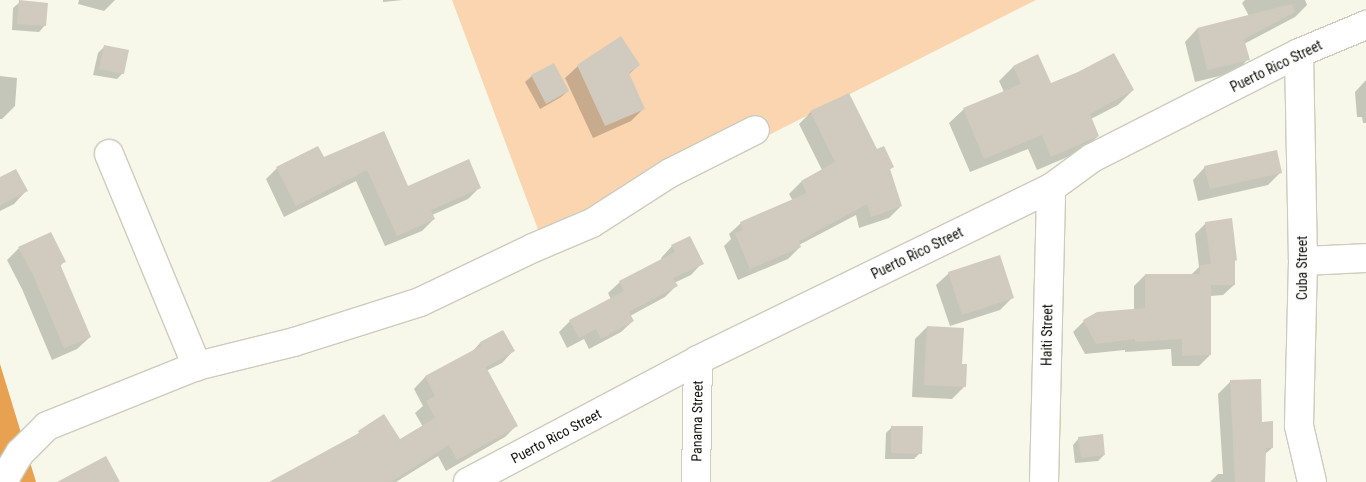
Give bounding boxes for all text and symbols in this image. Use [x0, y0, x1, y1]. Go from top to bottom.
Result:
street label: Puerto Rico Street [1227, 37, 1325, 95]
street label: Puerto Rico Street [868, 224, 966, 282]
street label: Cuba Street [1294, 236, 1310, 300]
street label: Haiti Street [1038, 304, 1056, 366]
street label: Panama Street [688, 380, 706, 462]
street label: Puerto Rico Street [508, 405, 604, 467]

